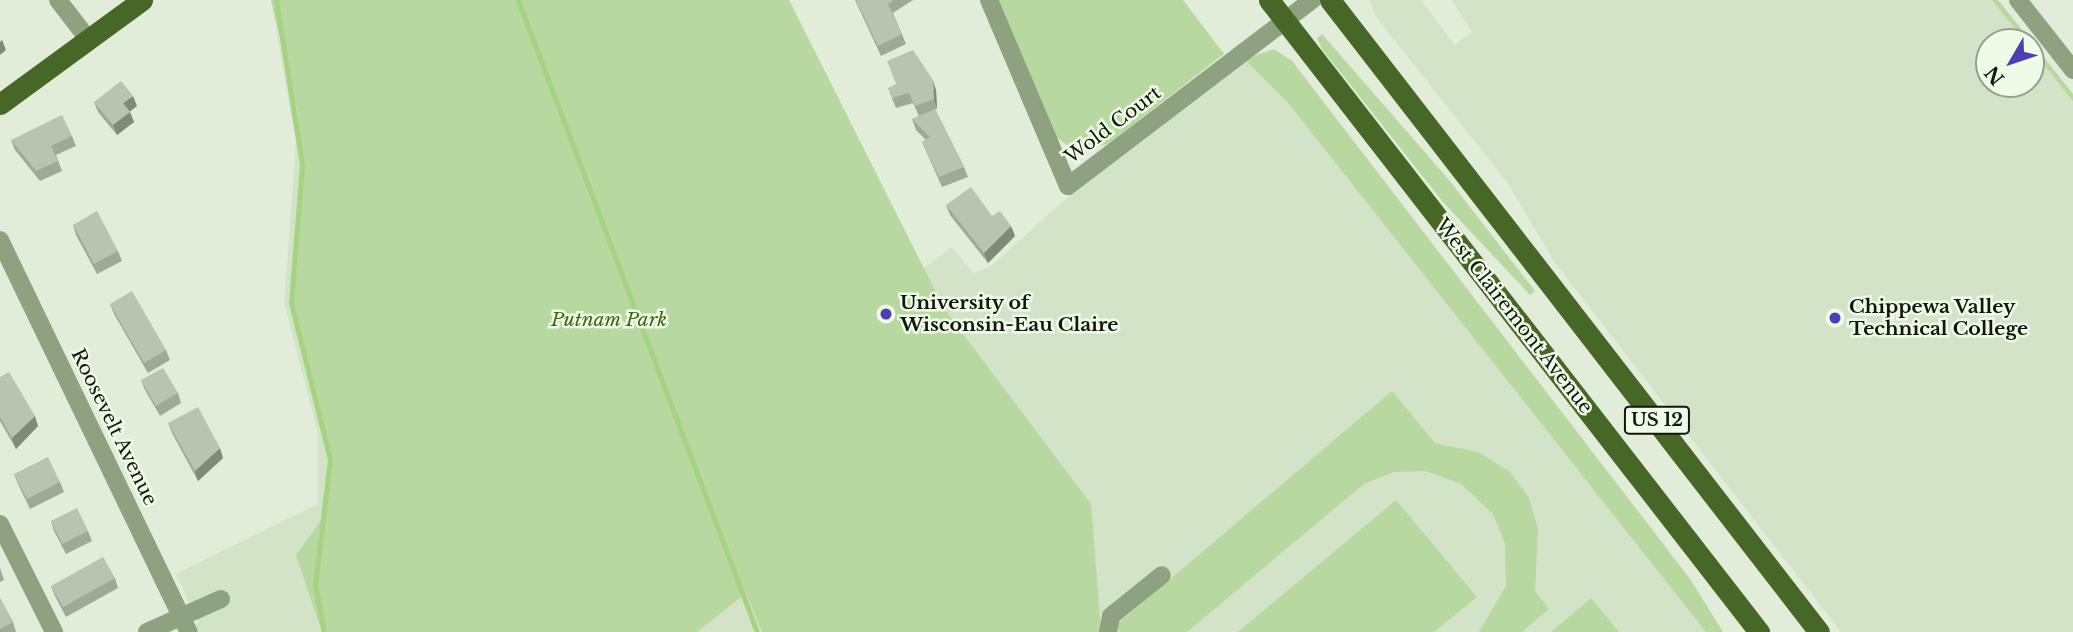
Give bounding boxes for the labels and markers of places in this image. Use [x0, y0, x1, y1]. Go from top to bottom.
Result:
place label: University of Wisconsin-Eau Claire [900, 292, 1118, 336]
place label: Chippewa Valley Technical College [1849, 296, 2028, 340]
marker: University of Wisconsin-Eau Claire [878, 306, 894, 322]
marker: Chippewa Valley Technical College [1827, 310, 1843, 326]

